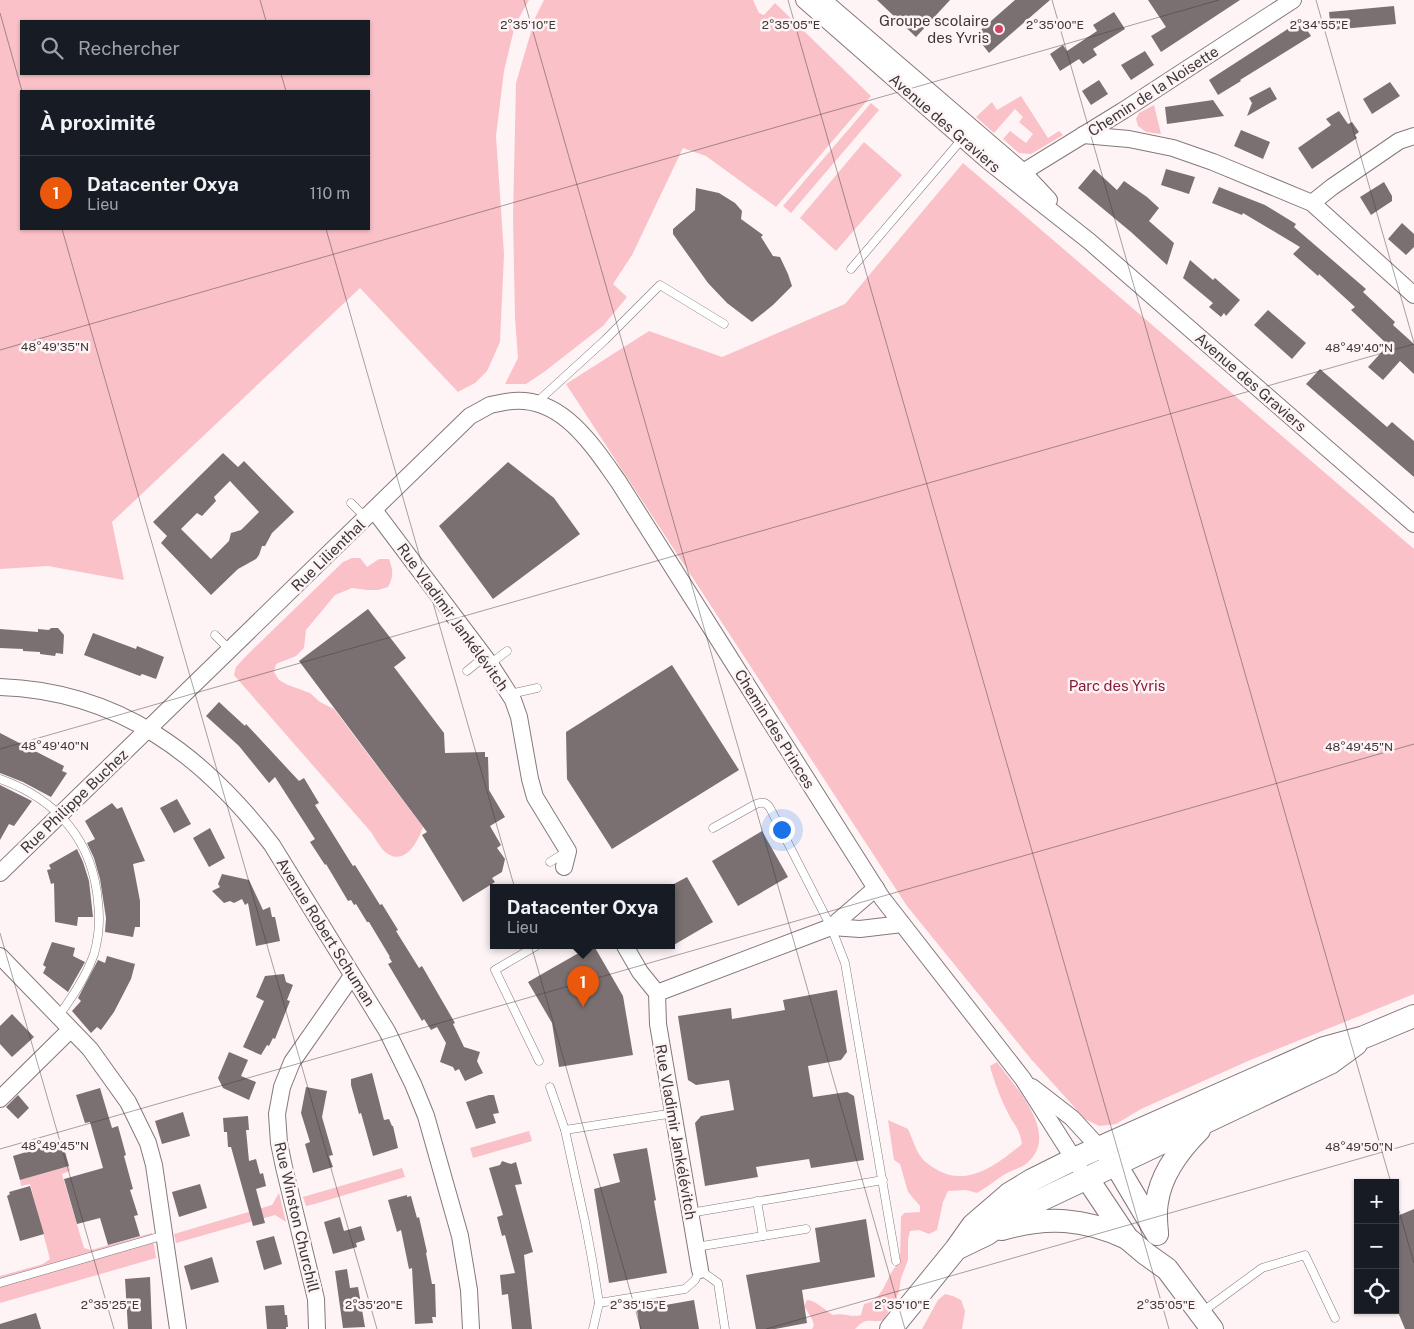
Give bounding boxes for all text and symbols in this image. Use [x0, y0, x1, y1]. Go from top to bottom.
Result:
place label: Groupe scolaire des Yvris [879, 12, 989, 46]
text: 2°35'10"E [500, 18, 556, 32]
text: 2°35'05"E [762, 18, 820, 32]
text: 2°35'00"E [1026, 18, 1084, 32]
text: 2°34'55"E [1290, 18, 1348, 32]
search box [20, 20, 370, 75]
marker: Groupe scolaire des Yvris [993, 23, 1005, 35]
icon: search [38, 34, 66, 62]
text: Rechercher [78, 37, 180, 59]
street label: Chemin de la Noisette [1085, 42, 1221, 140]
street label: Avenue des Graviers [886, 70, 1004, 176]
text: À proximité [40, 110, 156, 135]
text: Datacenter Oxya [87, 173, 239, 195]
text: 1 [53, 184, 59, 203]
text: 110 m [309, 184, 350, 203]
text: Lieu [87, 195, 119, 214]
street label: Avenue des Graviers [1192, 329, 1310, 435]
text: 48°49'35"N [21, 340, 89, 354]
text: 48°49'40"N [1325, 341, 1393, 355]
street label: Rue Lilienthal [288, 516, 368, 594]
street label: Rue Vladimir Jankélévitch [394, 540, 512, 694]
street label: Chemin des Princes [732, 666, 818, 792]
park label: Parc des Yvris [1069, 677, 1165, 694]
text: 48°49'40"N [21, 739, 89, 753]
text: 48°49'45"N [1325, 740, 1393, 754]
street label: Rue Philippe Buchez [17, 746, 131, 856]
your location [769, 817, 795, 843]
street label: Avenue Robert Schuman [273, 855, 379, 1009]
popup [490, 884, 675, 949]
text: Datacenter Oxya [507, 896, 658, 918]
text: Lieu [507, 918, 538, 937]
pin: 1 [567, 966, 599, 1007]
street label: Rue Vladimir Jankélévitch [652, 1043, 700, 1221]
text: 48°49'45"N [21, 1139, 89, 1153]
street label: Rue Winston Churchill [271, 1140, 323, 1294]
text: 48°49'50"N [1325, 1140, 1393, 1154]
map controls [1354, 1179, 1399, 1314]
button: + [1354, 1179, 1399, 1224]
button: − [1354, 1224, 1399, 1269]
button: locate [1354, 1269, 1399, 1314]
text: 2°35'25"E [81, 1298, 139, 1312]
text: 2°35'20"E [345, 1298, 403, 1312]
text: 2°35'15"E [610, 1298, 666, 1312]
text: 2°35'10"E [874, 1298, 930, 1312]
text: 2°35'05"E [1137, 1298, 1195, 1312]

